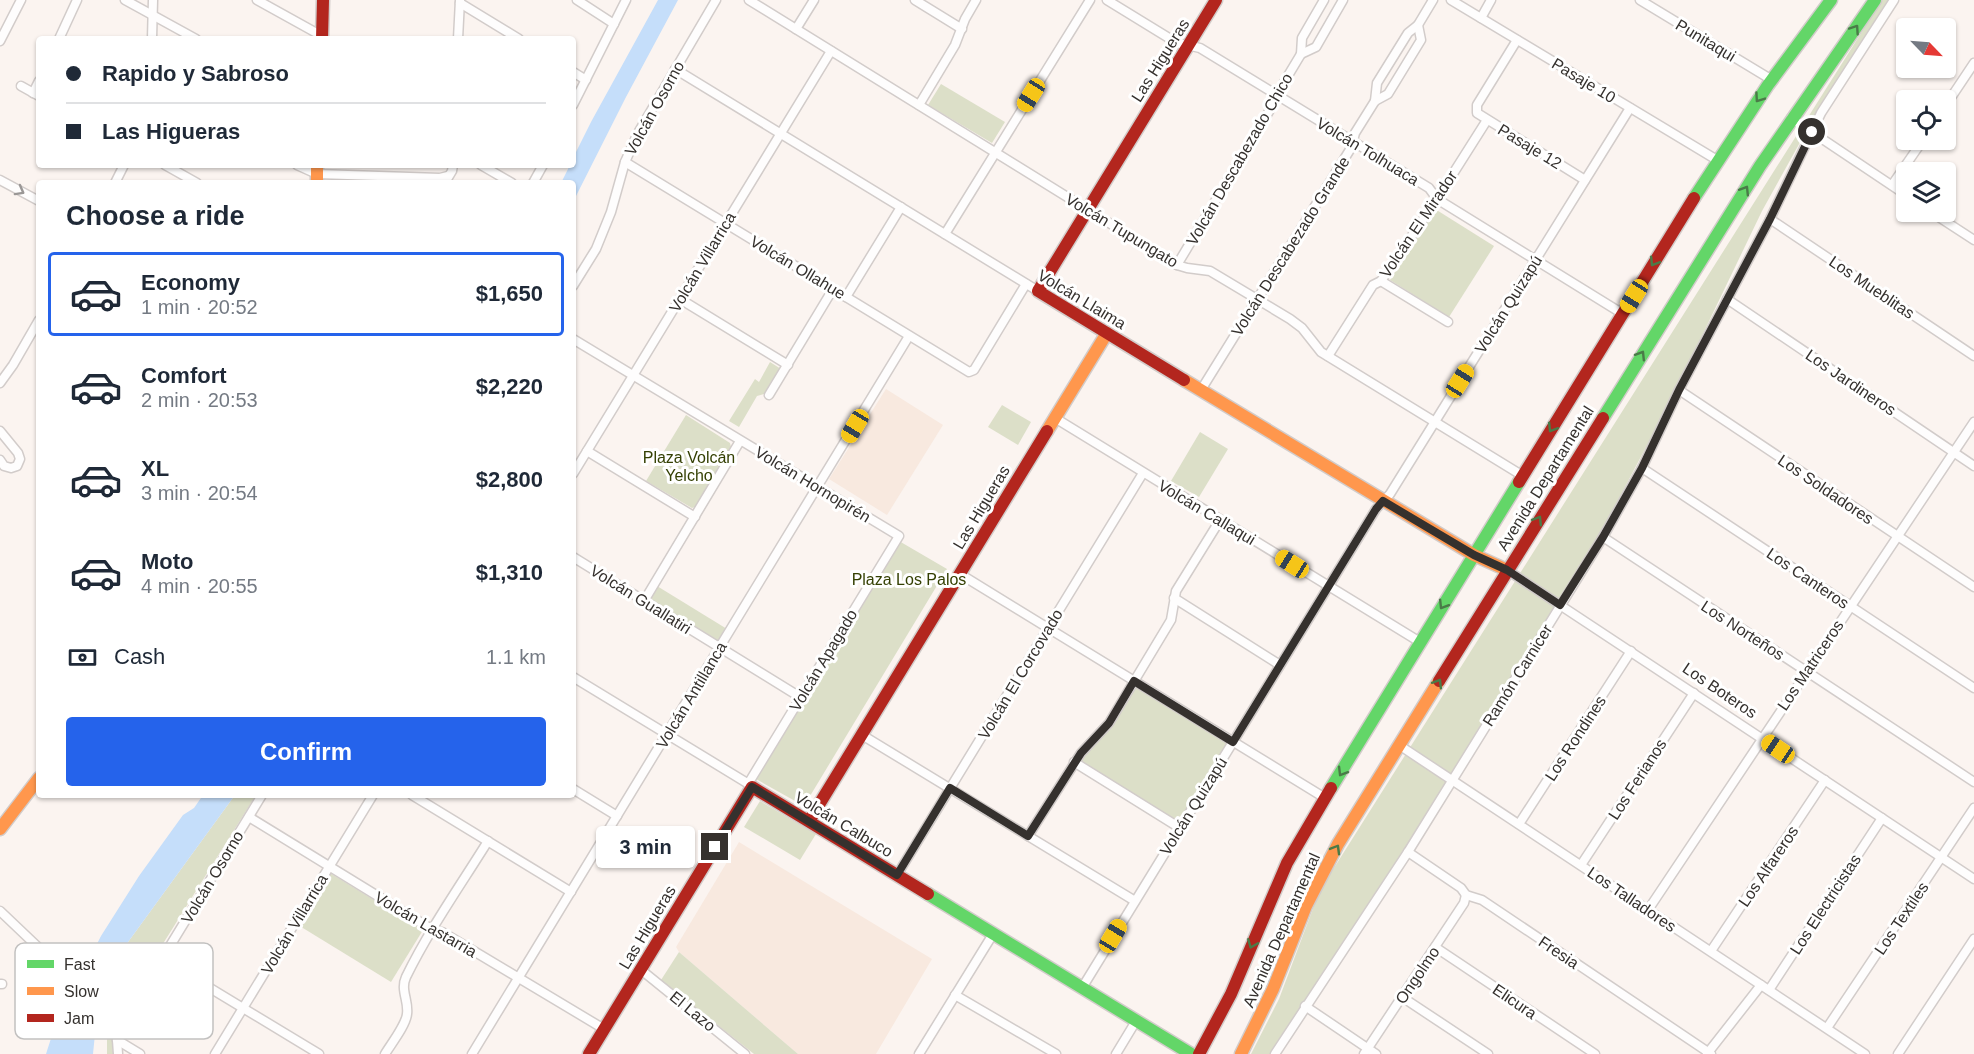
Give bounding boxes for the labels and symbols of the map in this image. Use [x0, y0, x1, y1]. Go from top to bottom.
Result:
street label: Las Higueras [1128, 16, 1193, 105]
street label: Punitaqui [1673, 16, 1739, 65]
north arrow [1896, 18, 1956, 78]
one-way arrow [1848, 25, 1859, 36]
street label: Pasaje 10 [1549, 55, 1619, 106]
street label: Volcán Osorno [622, 58, 687, 158]
street label: Volcán Descabezado Chico [1183, 70, 1296, 248]
car [1014, 75, 1048, 115]
one-way arrow [1755, 91, 1766, 102]
street label: Volcán Tolhuaca [1314, 114, 1422, 189]
route start [1798, 118, 1825, 145]
street label: Pasaje 12 [1495, 121, 1565, 172]
street label: Volcán Descabezado Grande [1228, 153, 1353, 339]
street label: Volcán El Mirador [1376, 167, 1461, 281]
one-way arrow [13, 184, 24, 195]
one-way arrow [1737, 185, 1748, 196]
street label: Volcán Tupungato [1062, 190, 1181, 271]
street label: Volcán Villarrica [666, 209, 739, 315]
street label: Volcán Ollahue [747, 232, 848, 302]
street label: Volcán Quizapú [1472, 252, 1545, 356]
street label: Los Mueblitas [1826, 253, 1917, 322]
one-way arrow [1650, 256, 1662, 266]
street label: Volcán Llaima [1035, 266, 1129, 332]
car [1617, 276, 1651, 316]
street label: Los Jardineros [1802, 346, 1899, 419]
one-way arrow [1633, 351, 1645, 361]
car [1443, 361, 1477, 401]
street label: Avenida Departamental [1494, 403, 1597, 554]
car [838, 406, 872, 446]
one-way arrow [1547, 422, 1559, 432]
street label: Volcán Hornopirén [752, 443, 874, 526]
park label: Plaza Volcán Yelcho [643, 449, 735, 484]
street label: Los Soldadores [1775, 451, 1877, 528]
street label: Las Higueras [950, 462, 1013, 552]
street label: Volcán Callaqui [1155, 477, 1258, 548]
one-way arrow [1530, 516, 1542, 526]
street label: Los Canteros [1764, 545, 1852, 612]
car [1272, 547, 1312, 581]
street label: Volcán Guallatiri [587, 562, 694, 637]
park label: Plaza Los Palos [852, 571, 966, 588]
street label: Los Norteños [1698, 597, 1787, 663]
one-way arrow [1438, 599, 1450, 609]
street label: Volcán Apagado [786, 606, 861, 714]
street label: Volcán El Corcovado [975, 606, 1066, 742]
street label: Los Matriceros [1774, 617, 1847, 714]
street label: Ramón Carnicer [1479, 621, 1556, 729]
street label: Volcán Antillanca [653, 639, 730, 751]
street label: Los Boteros [1680, 659, 1760, 721]
one-way arrow [1431, 679, 1443, 689]
street label: Los Rondines [1542, 693, 1609, 784]
car [1758, 731, 1798, 767]
street label: Los Ferianos [1605, 736, 1670, 823]
street label: Volcán Quizapú [1157, 754, 1230, 858]
one-way arrow [1337, 766, 1349, 776]
street label: Volcán Calbuco [792, 789, 896, 860]
street label: Los Alfareros [1735, 823, 1802, 910]
callout: 3 min [595, 826, 694, 868]
street label: Volcán Osorno [178, 828, 247, 927]
route end [701, 833, 728, 860]
one-way arrow [1328, 845, 1340, 855]
street label: Avenida Departamental [1240, 851, 1323, 1010]
street label: Los Electricistas [1787, 851, 1864, 957]
street label: Los Talladores [1584, 864, 1679, 935]
street label: Volcán Villarrica [258, 871, 331, 977]
street label: Los Textiles [1871, 879, 1932, 958]
street label: Las Higueras [616, 882, 679, 972]
street label: Volcán Lastarria [372, 888, 480, 961]
car [1096, 916, 1130, 956]
street label: Fresia [1536, 933, 1582, 972]
one-way arrow [1247, 938, 1259, 949]
legend [15, 943, 213, 1039]
street label: Ongolmo [1392, 944, 1443, 1007]
text: Fast [64, 956, 96, 973]
street label: Elicura [1490, 981, 1540, 1022]
text: Slow [64, 983, 99, 1000]
street label: El Lazo [667, 988, 719, 1035]
text: Jam [64, 1010, 94, 1027]

